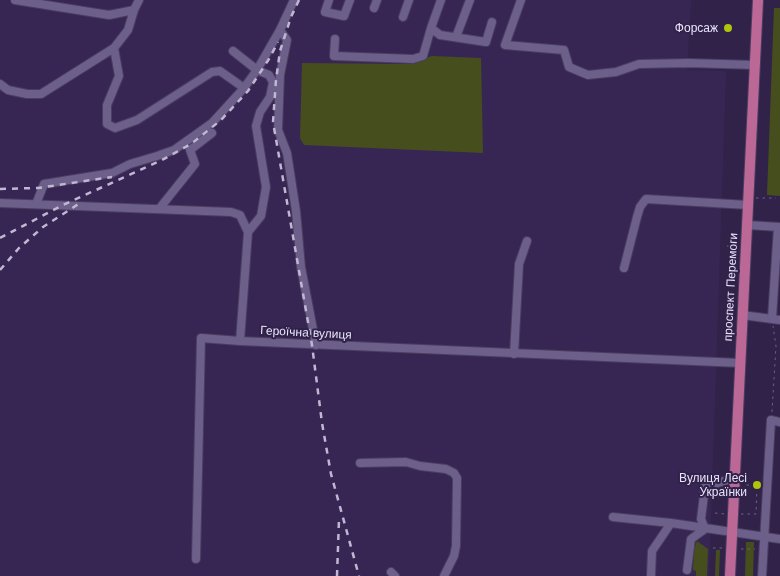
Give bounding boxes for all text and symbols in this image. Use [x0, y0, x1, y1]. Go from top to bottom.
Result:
place label: Форсаж [675, 21, 718, 35]
marker: Форсаж [722, 22, 734, 34]
street label: проспект Перемоги [721, 232, 741, 342]
street label: Героїчна вулиця [260, 323, 352, 343]
place label: Вулиця Лесі Українки [679, 471, 747, 499]
marker: Вулиця Лесі Українки [751, 479, 763, 491]

